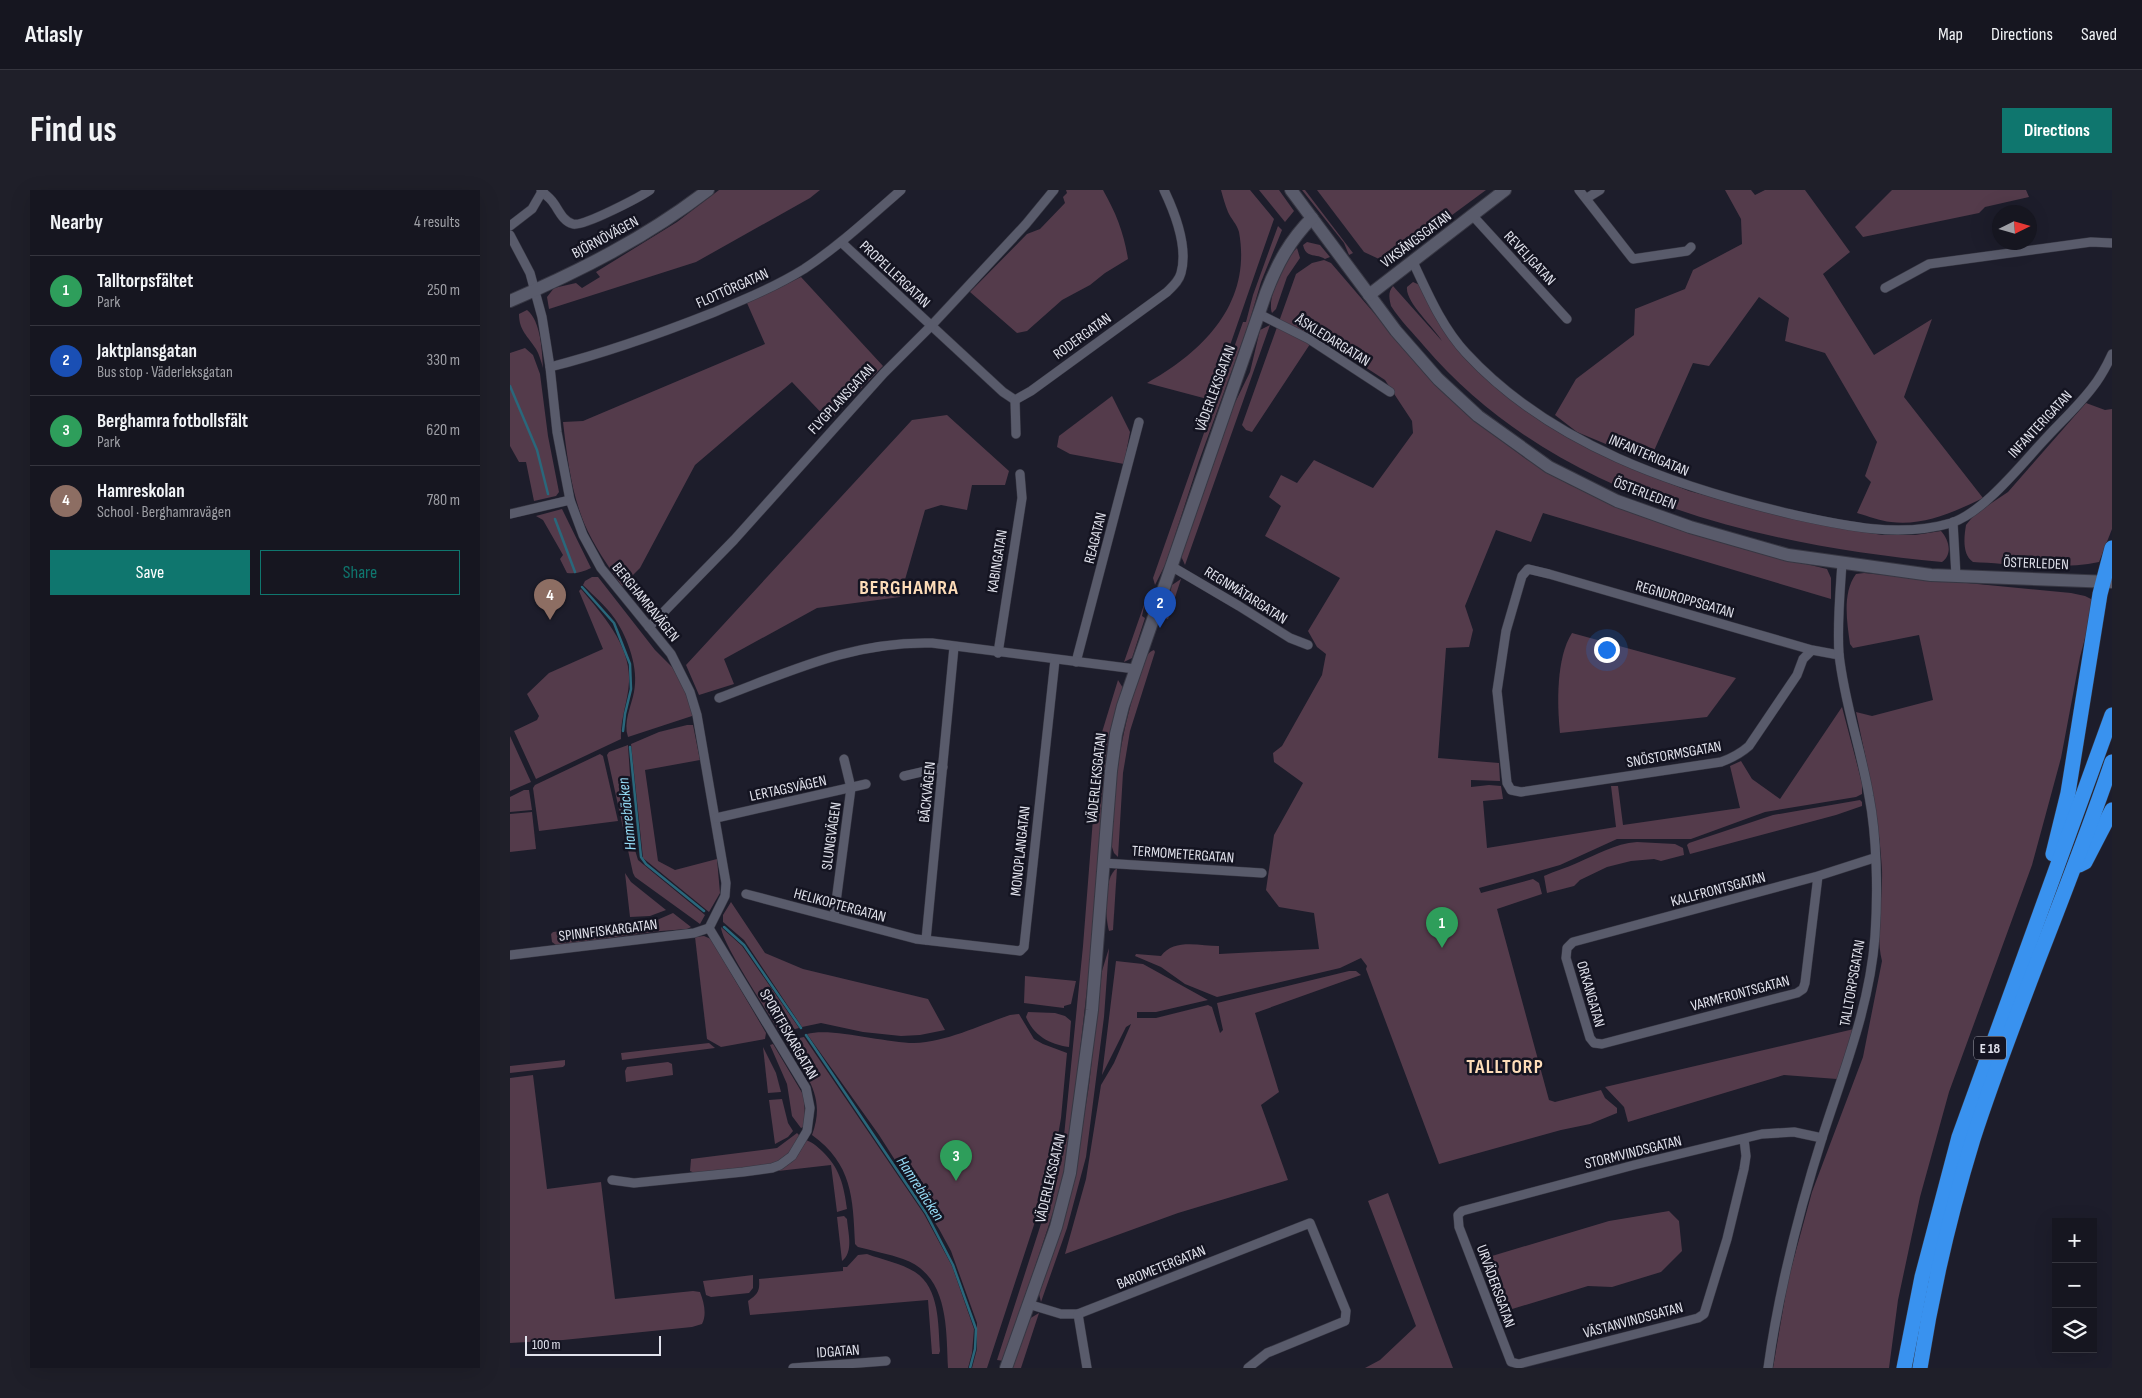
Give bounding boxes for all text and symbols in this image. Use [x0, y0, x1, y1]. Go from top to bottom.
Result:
text: Atlasly [25, 20, 83, 49]
text: Map [1938, 24, 1963, 45]
text: Directions [1991, 24, 2053, 45]
text: Saved [2081, 24, 2117, 45]
button: Directions [2002, 108, 2112, 153]
text: Find us [30, 109, 117, 152]
north arrow [1992, 205, 2037, 250]
street label: VIKSÄNGSGATAN [1377, 207, 1455, 272]
text: Nearby [50, 210, 103, 235]
street label: BJÖRNÖVÄGEN [569, 212, 642, 263]
text: 4 results [414, 213, 460, 232]
street label: REVELJGATAN [1500, 227, 1560, 290]
street label: PROPELLERGATAN [855, 237, 934, 312]
street label: FLOTTÖRGATAN [693, 264, 771, 313]
text: Talltorpsfältet [97, 270, 193, 293]
text: 1 [63, 281, 69, 300]
text: 250 m [427, 281, 460, 300]
text: Park [97, 293, 120, 312]
street label: RODERGATAN [1049, 309, 1115, 364]
street label: ÅSKLEDARGATAN [1291, 309, 1374, 371]
text: Jaktplansgatan [97, 340, 197, 363]
street label: VÄDERLEKSGATAN [1191, 342, 1240, 434]
text: 2 [62, 351, 70, 370]
text: 330 m [427, 351, 460, 370]
street label: FLYGPLANSGATAN [804, 360, 879, 439]
text: Bus stop · Väderleksgatan [97, 363, 233, 382]
street label: INFANTERIGATAN [2004, 387, 2076, 462]
text: Berghamra fotbollsfält [97, 410, 248, 433]
text: 3 [62, 421, 70, 440]
text: 620 m [426, 421, 460, 440]
street label: INFANTERIGATAN [1606, 430, 1692, 481]
text: Park [97, 433, 120, 452]
street label: ÖSTERLEDEN [1611, 473, 1679, 514]
text: Hamreskolan [97, 480, 185, 503]
text: 4 [62, 491, 70, 510]
text: 780 m [427, 491, 460, 510]
text: School · Berghamravägen [97, 503, 231, 522]
street label: REAGATAN [1080, 511, 1111, 566]
street label: KABINGATAN [983, 528, 1012, 594]
button: Save [50, 550, 250, 595]
button: Share [260, 550, 460, 595]
street label: ÖSTERLEDEN [2003, 553, 2069, 574]
street label: BERGHAMRAVÄGEN [608, 559, 683, 646]
street label: REGNMÄTARGATAN [1201, 562, 1291, 628]
district label: BERGHAMRA [859, 576, 959, 600]
street label: REGNDROPPSGATAN [1633, 576, 1736, 623]
pin: 4 [534, 579, 566, 620]
pin: 2 [1144, 587, 1176, 628]
your location [1594, 637, 1620, 663]
street label: VÄDERLEKSGATAN [1082, 732, 1111, 824]
street label: SNÖSTORMSGATAN [1625, 737, 1723, 772]
street label: BÄCKVÄGEN [915, 761, 940, 823]
street label: LERTAGSVÄGEN [748, 771, 828, 806]
water label: Hamrebäcken [614, 776, 641, 851]
street label: SLUNGVÄGEN [817, 801, 846, 871]
street label: MONOPLANGATAN [1006, 805, 1035, 897]
street label: TERMOMETERGATAN [1131, 841, 1235, 868]
street label: KALLFRONTSGATAN [1669, 868, 1768, 911]
street label: HELIKOPTERGATAN [792, 884, 888, 927]
pin: 1 [1426, 907, 1458, 948]
street label: SPINNFISKARGATAN [558, 915, 659, 946]
street label: TALLTORPSGATAN [1836, 938, 1869, 1028]
street label: ORKANGATAN [1572, 959, 1609, 1029]
street label: VARMFRONTSGATAN [1689, 971, 1792, 1016]
street label: SPORTFISKARGATAN [755, 986, 822, 1083]
road number: E 18 [1974, 1036, 2006, 1060]
district label: TALLTORP [1466, 1055, 1544, 1079]
street label: STORMVINDSGATAN [1583, 1131, 1684, 1174]
street label: VÄDERLEKSGATAN [1031, 1132, 1070, 1225]
pin: 3 [940, 1140, 972, 1181]
water label: Hamrebäcken [892, 1153, 948, 1225]
map controls [2052, 1218, 2097, 1353]
button: + [2052, 1218, 2097, 1263]
street label: BAROMETERGATAN [1114, 1241, 1208, 1294]
street label: URVÄDERSGATAN [1472, 1242, 1519, 1330]
button: − [2052, 1263, 2097, 1308]
street label: VÄSTANVINDSGATAN [1581, 1298, 1685, 1343]
button: layers [2052, 1308, 2097, 1353]
scale bar [525, 1333, 661, 1356]
text: 100 m [532, 1336, 561, 1353]
street label: IDGATAN [816, 1341, 860, 1362]

